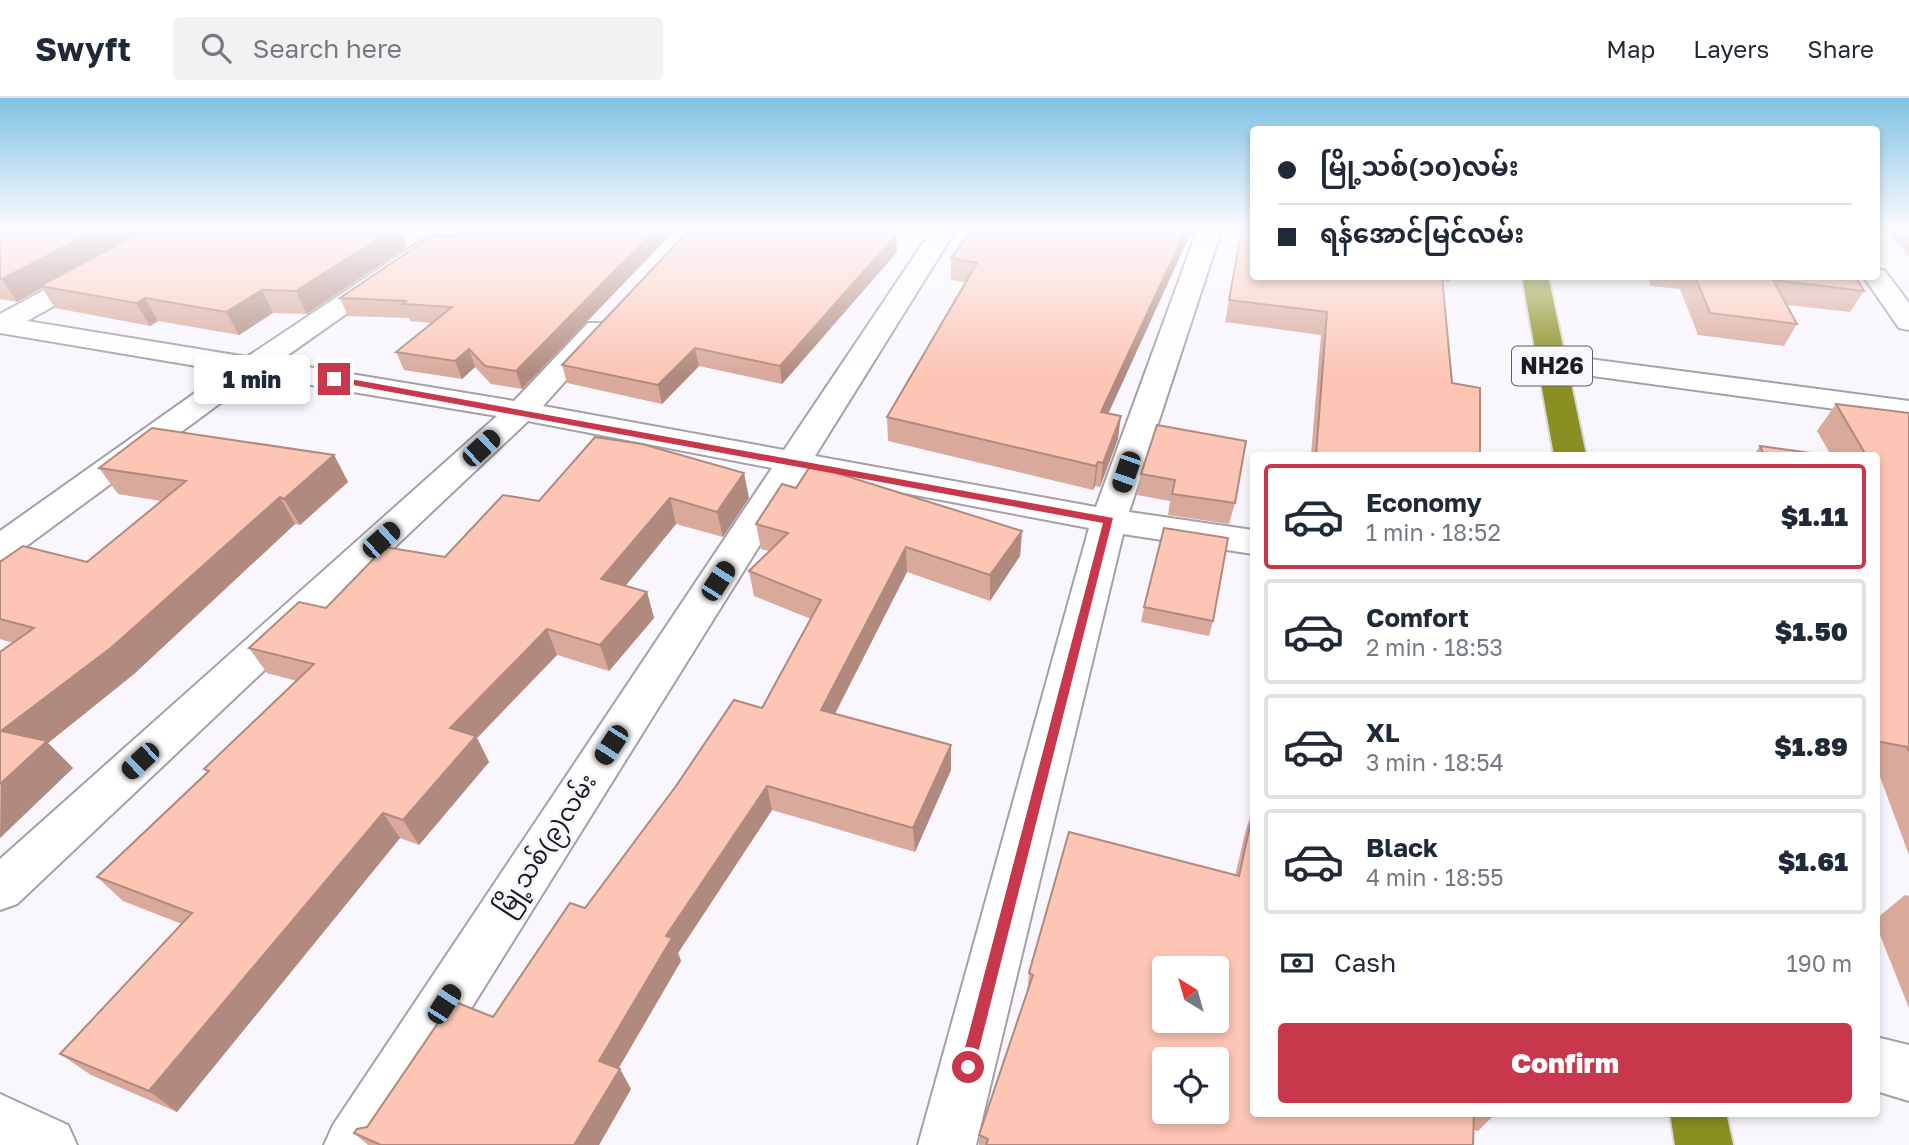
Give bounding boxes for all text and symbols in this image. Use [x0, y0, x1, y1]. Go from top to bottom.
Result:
search box [173, 17, 663, 80]
text: Swyft [35, 29, 131, 68]
icon: search [197, 29, 235, 67]
text: Search here [253, 33, 402, 64]
text: Map [1606, 34, 1655, 63]
text: Layers [1693, 34, 1769, 63]
text: Share [1807, 34, 1874, 63]
text: မြို့သစ်(၁၀)လမ်း [1320, 151, 1519, 182]
text: ရန်အောင်မြင်လမ်း [1320, 218, 1524, 249]
road number: NH26 [1512, 346, 1592, 386]
callout: 1 min [194, 354, 310, 404]
route end [318, 363, 350, 395]
text: 1 min [223, 365, 281, 393]
car [459, 426, 504, 470]
car [1110, 449, 1143, 495]
icon: car [1282, 485, 1345, 548]
text: Economy [1366, 487, 1482, 518]
text: $1.11 [1781, 501, 1848, 532]
car [359, 518, 404, 562]
text: 1 min · 18:52 [1366, 518, 1501, 546]
car [698, 558, 739, 604]
icon: car [1282, 600, 1345, 663]
text: Comfort [1366, 602, 1469, 633]
text: $1.50 [1775, 616, 1848, 647]
text: 2 min · 18:53 [1366, 633, 1503, 661]
icon: car [1282, 715, 1345, 778]
text: XL [1366, 717, 1400, 748]
car [591, 722, 632, 768]
text: $1.89 [1774, 731, 1848, 762]
car [118, 739, 163, 783]
text: 3 min · 18:54 [1366, 748, 1504, 776]
street label: မြို့သစ်(၉)လမ်း [488, 768, 606, 924]
icon: car [1282, 830, 1345, 893]
text: Black [1366, 832, 1438, 863]
text: $1.61 [1778, 846, 1848, 877]
text: 4 min · 18:55 [1366, 863, 1504, 891]
icon: cash [1278, 944, 1316, 982]
text: Cash [1334, 947, 1396, 978]
text: 190 m [1787, 949, 1852, 977]
north arrow [1152, 956, 1228, 1032]
map controls [1152, 956, 1229, 1124]
car [424, 981, 465, 1027]
button: Confirm [1278, 1023, 1852, 1103]
button: locate [1152, 1047, 1229, 1124]
route start [952, 1051, 984, 1083]

